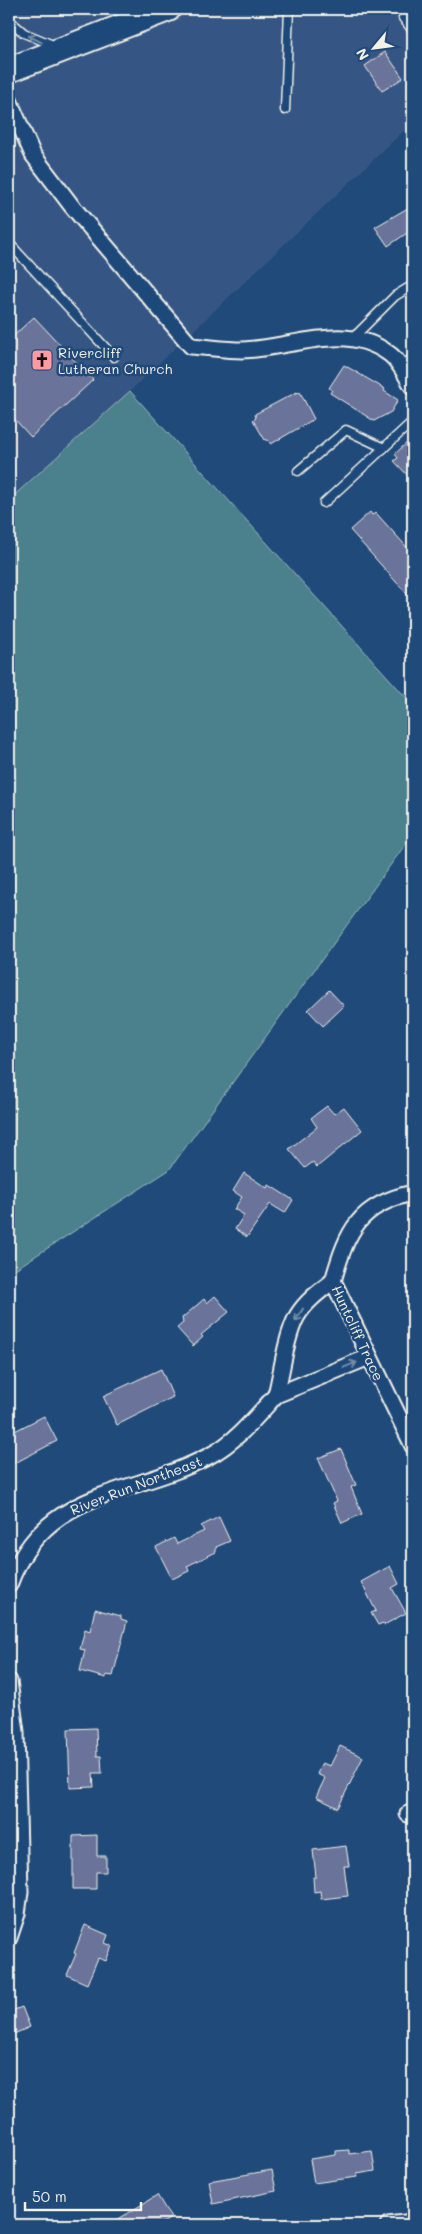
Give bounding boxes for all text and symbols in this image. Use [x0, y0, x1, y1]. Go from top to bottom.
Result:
north arrow [350, 22, 400, 72]
one-way arrow [28, 34, 43, 44]
text: N [351, 45, 373, 64]
place label: Rivercliff Lutheran Church [58, 343, 173, 378]
church icon: Rivercliff Lutheran Church [30, 348, 54, 372]
street label: Huntcliff Trace [328, 1282, 388, 1384]
one-way arrow [294, 1308, 304, 1322]
one-way arrow [342, 1359, 357, 1369]
street label: River Run Northeast [67, 1451, 205, 1519]
scale bar [25, 2179, 141, 2211]
text: 50 m [32, 2186, 67, 2206]

